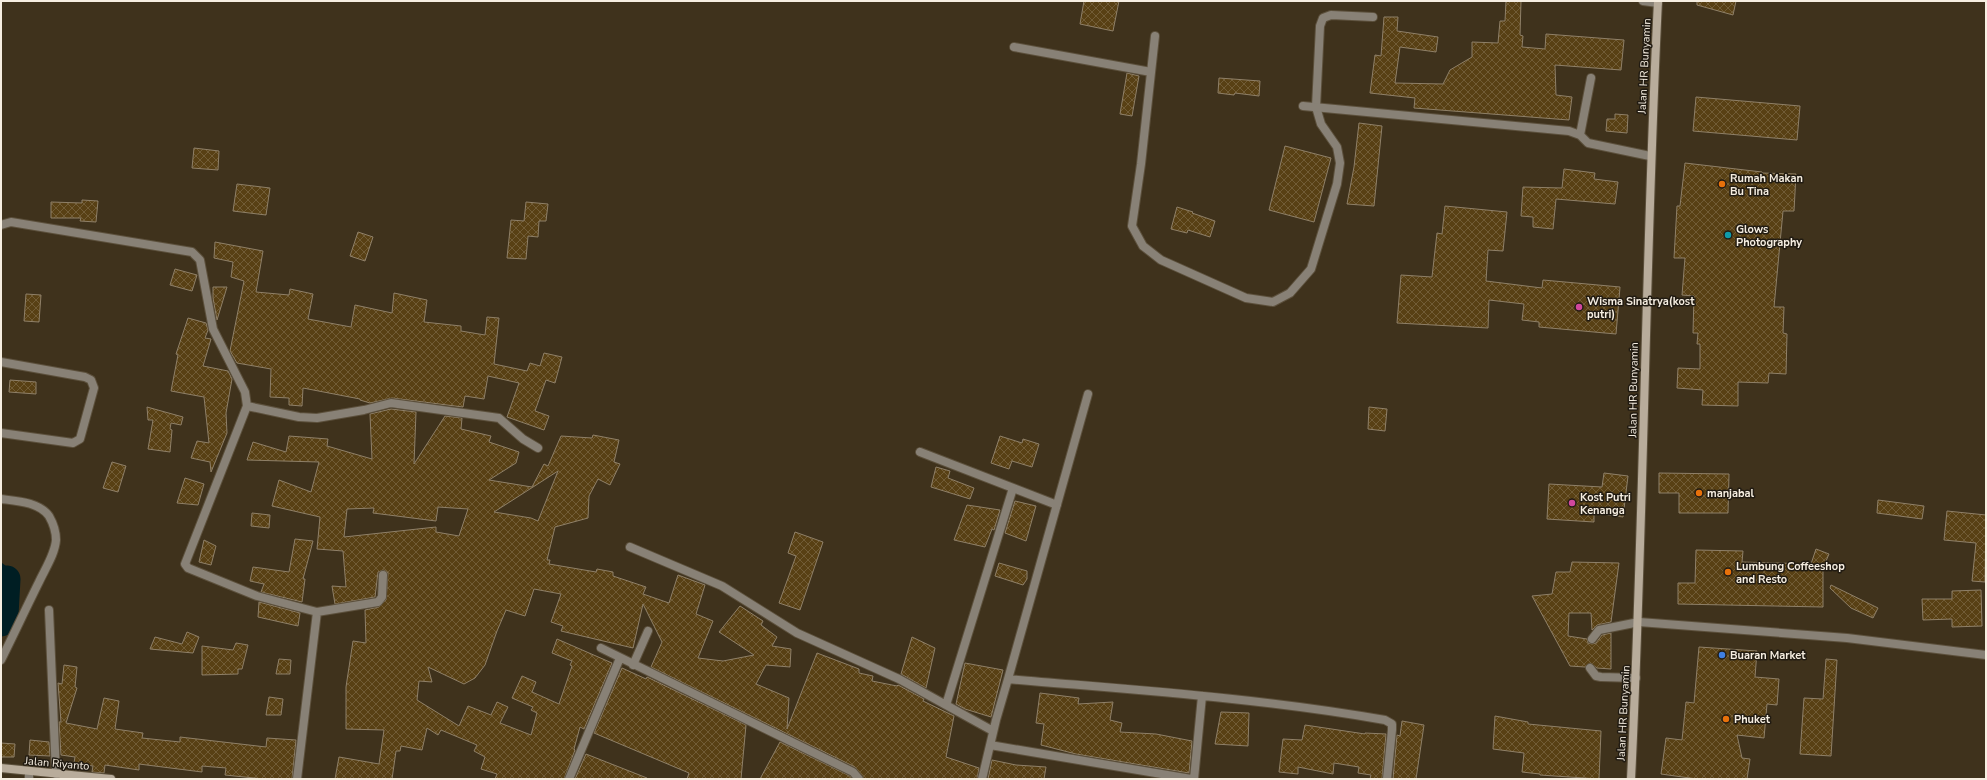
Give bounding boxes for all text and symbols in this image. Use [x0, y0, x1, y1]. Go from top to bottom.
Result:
street label: Jalan HR Bunyamin [1634, 18, 1654, 115]
place label: Rumah Makan Bu Tina [1730, 171, 1803, 199]
marker: Rumah Makan Bu Tina [1717, 179, 1727, 189]
place label: Glows Photography [1736, 222, 1802, 250]
marker: Glows Photography [1723, 230, 1733, 240]
place label: Wisma Sinatrya(kost putri) [1587, 294, 1695, 322]
marker: Wisma Sinatrya(kost putri) [1574, 302, 1584, 312]
street label: Jalan HR Bunyamin [1625, 342, 1642, 439]
place label: manjabal [1707, 486, 1755, 501]
marker: manjabal [1694, 488, 1704, 498]
place label: Kost Putri Kenanga [1580, 490, 1631, 518]
marker: Kost Putri Kenanga [1567, 498, 1577, 508]
place label: Lumbung Coffeeshop and Resto [1736, 559, 1845, 587]
marker: Lumbung Coffeeshop and Resto [1723, 567, 1733, 577]
place label: Buaran Market [1730, 648, 1806, 663]
marker: Buaran Market [1717, 650, 1727, 660]
street label: Jalan HR Bunyamin [1613, 665, 1633, 762]
place label: Phuket [1734, 712, 1771, 727]
marker: Phuket [1721, 714, 1731, 724]
street label: Jalan Riyanto [23, 753, 90, 774]

